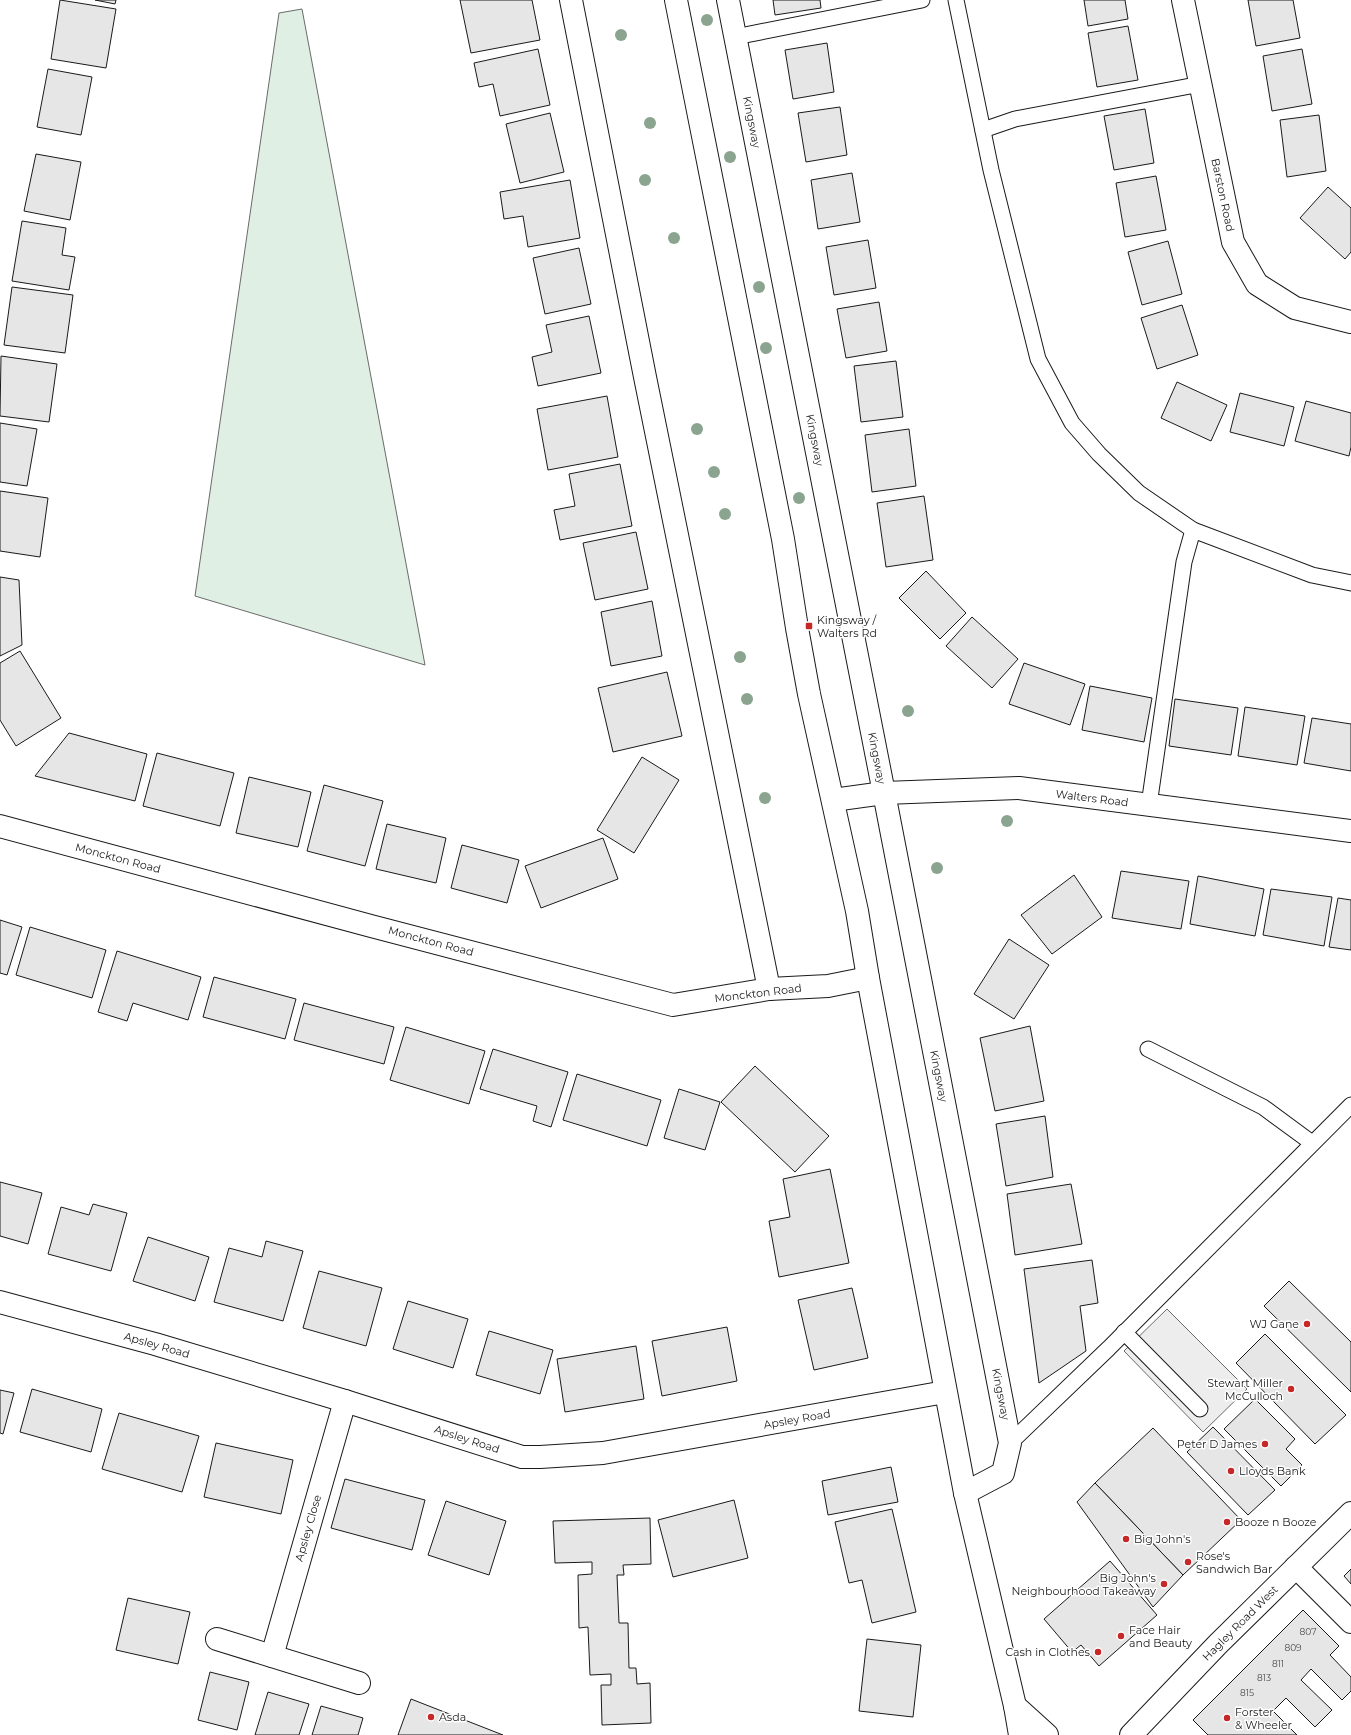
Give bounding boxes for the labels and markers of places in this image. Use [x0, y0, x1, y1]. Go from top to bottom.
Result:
place label: Kingsway / Walters Rd [817, 613, 878, 640]
marker: Kingsway / Walters Rd [804, 621, 814, 631]
place label: WJ Gane [1249, 1317, 1299, 1331]
marker: WJ Gane [1302, 1319, 1312, 1329]
place label: Stewart Miller McCulloch [1207, 1376, 1283, 1403]
marker: Stewart Miller McCulloch [1286, 1384, 1296, 1394]
place label: Peter D James [1177, 1437, 1258, 1451]
marker: Peter D James [1260, 1439, 1270, 1449]
place label: Lloyds Bank [1239, 1464, 1306, 1478]
marker: Lloyds Bank [1226, 1466, 1236, 1476]
place label: Booze n Booze [1235, 1515, 1317, 1529]
marker: Booze n Booze [1222, 1517, 1232, 1527]
place label: Big John's [1134, 1532, 1191, 1546]
marker: Big John's [1121, 1534, 1131, 1544]
place label: Rose's Sandwich Bar [1196, 1549, 1272, 1576]
marker: Rose's Sandwich Bar [1183, 1557, 1193, 1567]
place label: Big John's Neighbourhood Takeaway [1011, 1571, 1157, 1598]
marker: Big John's Neighbourhood Takeaway [1159, 1579, 1169, 1589]
place label: Face Hair and Beauty [1129, 1623, 1192, 1650]
marker: Face Hair and Beauty [1116, 1631, 1126, 1641]
place label: Cash in Clothes [1005, 1645, 1091, 1659]
marker: Cash in Clothes [1093, 1647, 1103, 1657]
place label: Forster & Wheeler [1235, 1705, 1292, 1732]
place label: Asda [439, 1710, 466, 1724]
marker: Asda [426, 1712, 436, 1722]
marker: Forster & Wheeler [1222, 1713, 1232, 1723]

